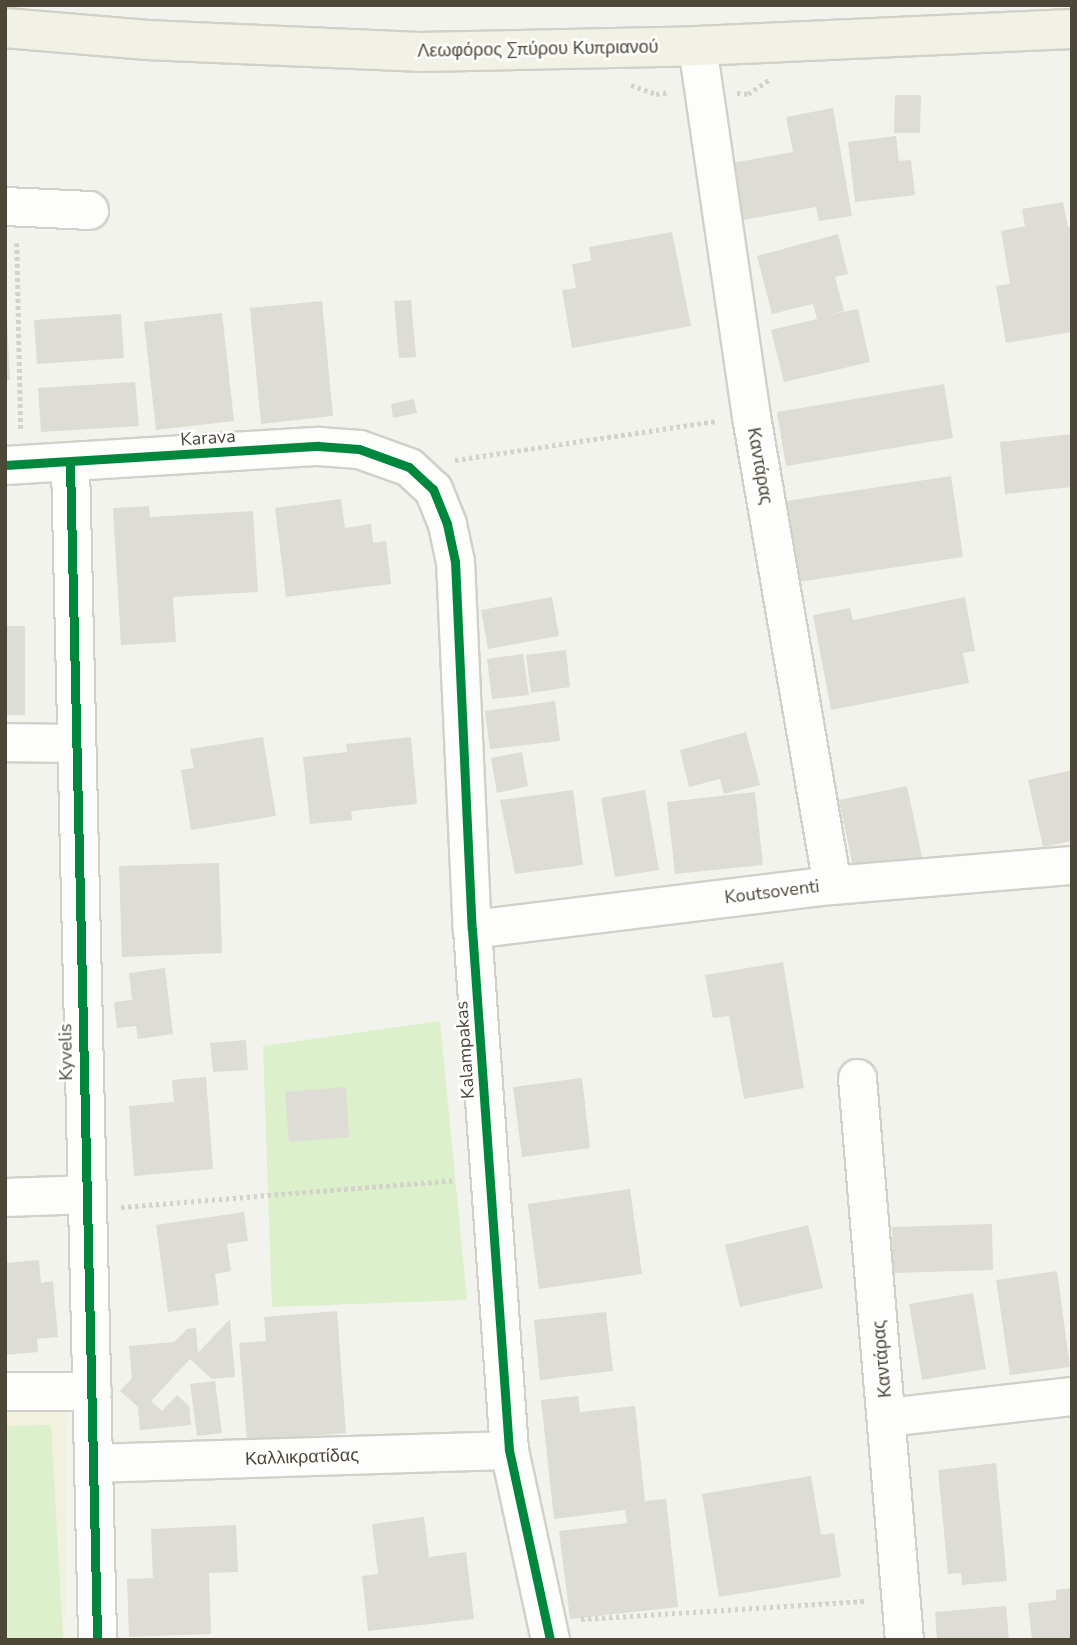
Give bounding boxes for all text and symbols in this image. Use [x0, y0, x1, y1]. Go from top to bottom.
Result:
street label: Λεωφόρος Σπύρου Κυπριανού [417, 36, 659, 62]
street label: Karava [180, 425, 236, 451]
street label: Καντάρας [743, 426, 777, 506]
street label: Koutsoventi [723, 875, 821, 909]
street label: Kalampakas [451, 1000, 479, 1100]
street label: Kyvelis [55, 1023, 77, 1081]
street label: Καντάρας [868, 1319, 896, 1399]
street label: Καλλικρατίδας [245, 1444, 359, 1470]

